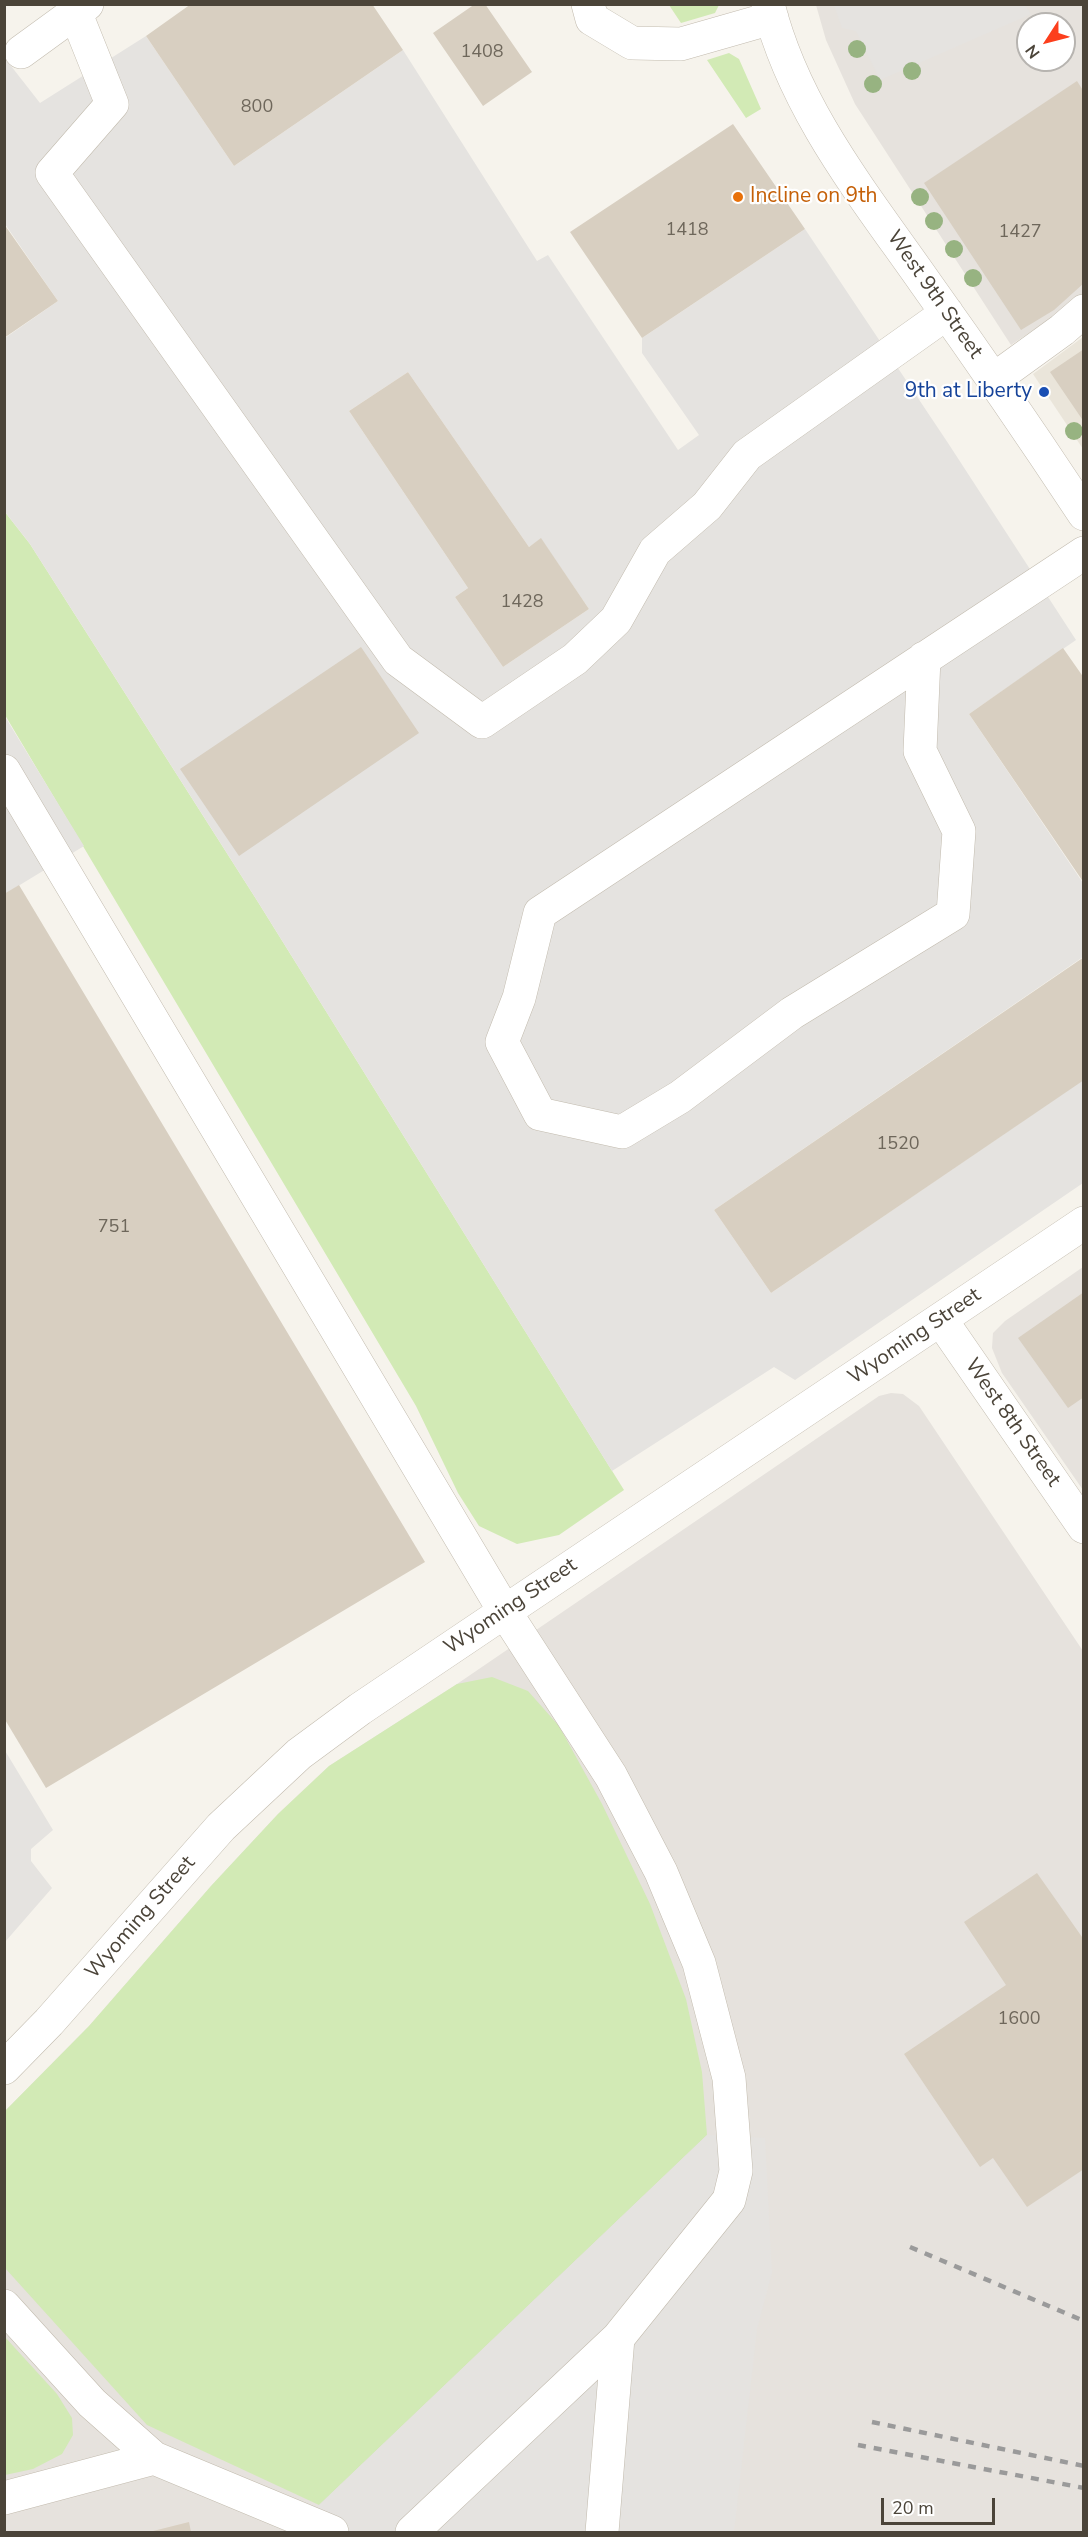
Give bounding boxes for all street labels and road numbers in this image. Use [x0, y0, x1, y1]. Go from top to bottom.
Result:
street label: West 9th Street [881, 226, 987, 364]
street label: Wyoming Street [844, 1283, 986, 1391]
street label: West 8th Street [959, 1354, 1065, 1492]
street label: Wyoming Street [440, 1553, 582, 1661]
street label: Wyoming Street [81, 1851, 201, 1985]

